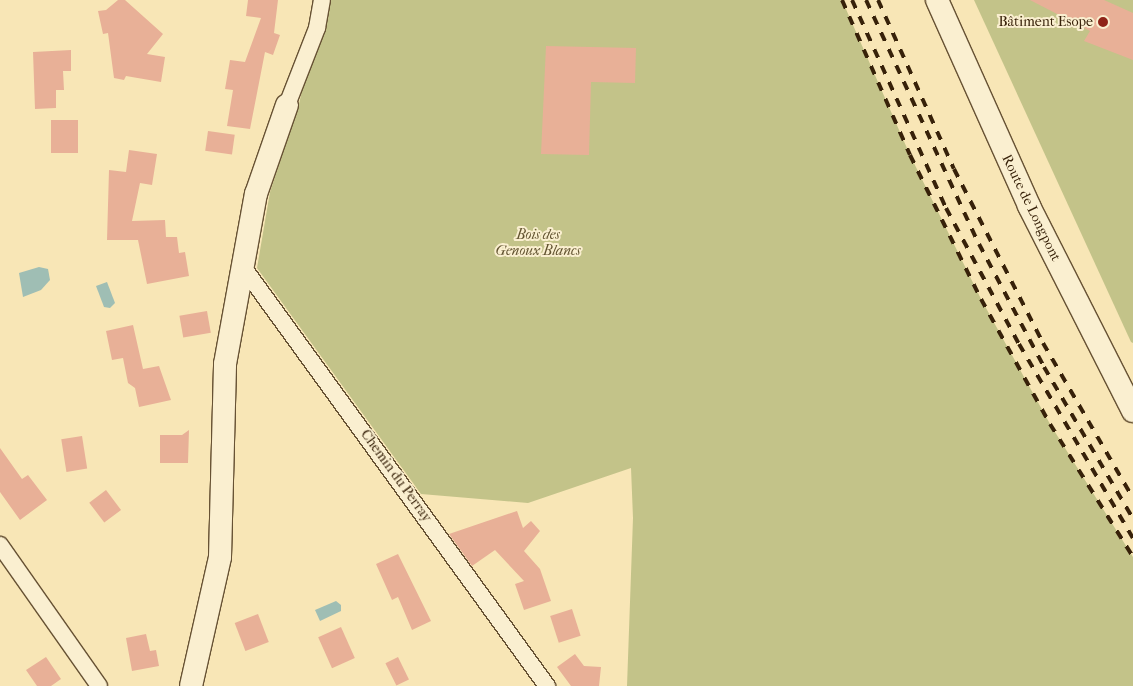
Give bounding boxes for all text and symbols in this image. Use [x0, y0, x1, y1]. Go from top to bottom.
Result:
place label: Bâtiment Esope [998, 14, 1093, 30]
marker: Bâtiment Esope [1097, 16, 1109, 28]
street label: Route de Longpont [998, 152, 1064, 264]
park label: Bois des Genoux Blancs [495, 227, 581, 260]
street label: Chemin du Perray [357, 426, 435, 526]

